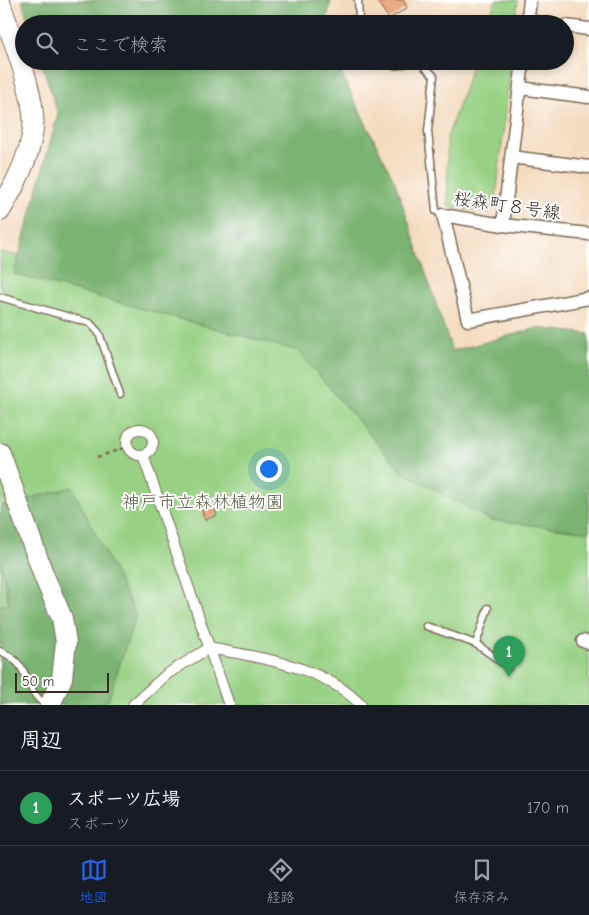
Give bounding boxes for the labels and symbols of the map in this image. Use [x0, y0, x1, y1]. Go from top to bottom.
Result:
street label: 桜森町８号線 [452, 188, 562, 224]
your location [256, 456, 282, 482]
park label: 神戸市立森林植物園 [122, 492, 284, 513]
pin: 1 [493, 636, 525, 677]
scale bar [15, 670, 109, 693]

